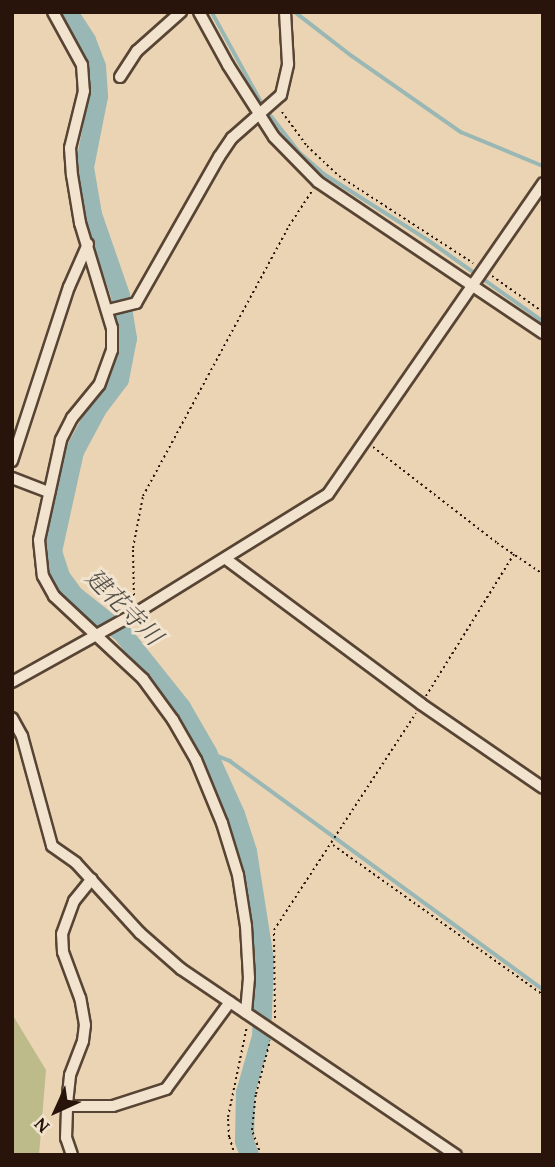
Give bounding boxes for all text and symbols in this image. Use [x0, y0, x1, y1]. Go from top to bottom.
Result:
water label: 建花寺川 [80, 563, 168, 651]
north arrow [21, 1076, 91, 1146]
text: N [27, 1111, 56, 1140]

